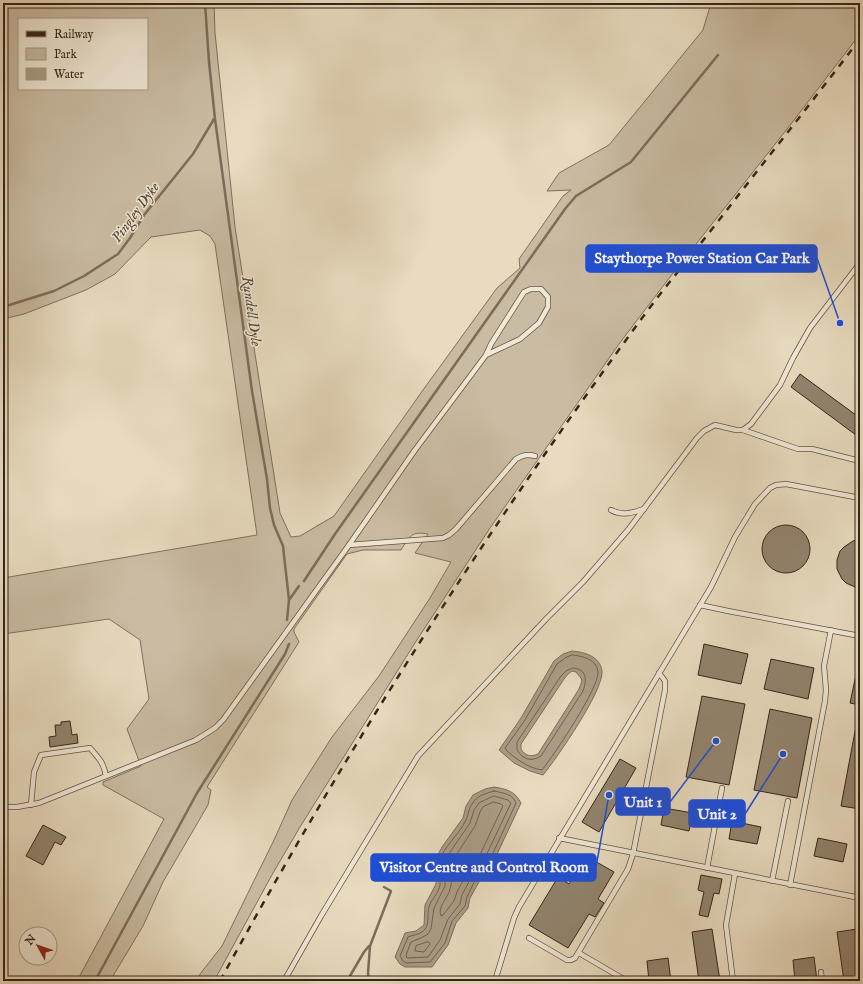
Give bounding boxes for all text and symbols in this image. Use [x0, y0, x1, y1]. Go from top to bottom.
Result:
legend [18, 18, 148, 90]
text: Railway [54, 27, 93, 42]
text: Park [54, 47, 77, 62]
text: Water [54, 67, 85, 82]
water label: Pingley Dyke [107, 178, 164, 247]
callout: Staythorpe Power Station Car Park [586, 245, 817, 272]
text: Staythorpe Power Station Car Park [594, 249, 811, 268]
water label: Rundell Dyle [237, 275, 266, 347]
callout: Unit 1 [616, 788, 670, 815]
text: Unit 1 [623, 793, 663, 812]
callout: Unit 2 [689, 800, 745, 827]
text: Unit 2 [696, 805, 737, 824]
callout: Visitor Centre and Control Room [371, 854, 596, 881]
text: Visitor Centre and Control Room [379, 858, 589, 877]
north arrow [18, 926, 58, 966]
text: N [22, 932, 40, 949]

